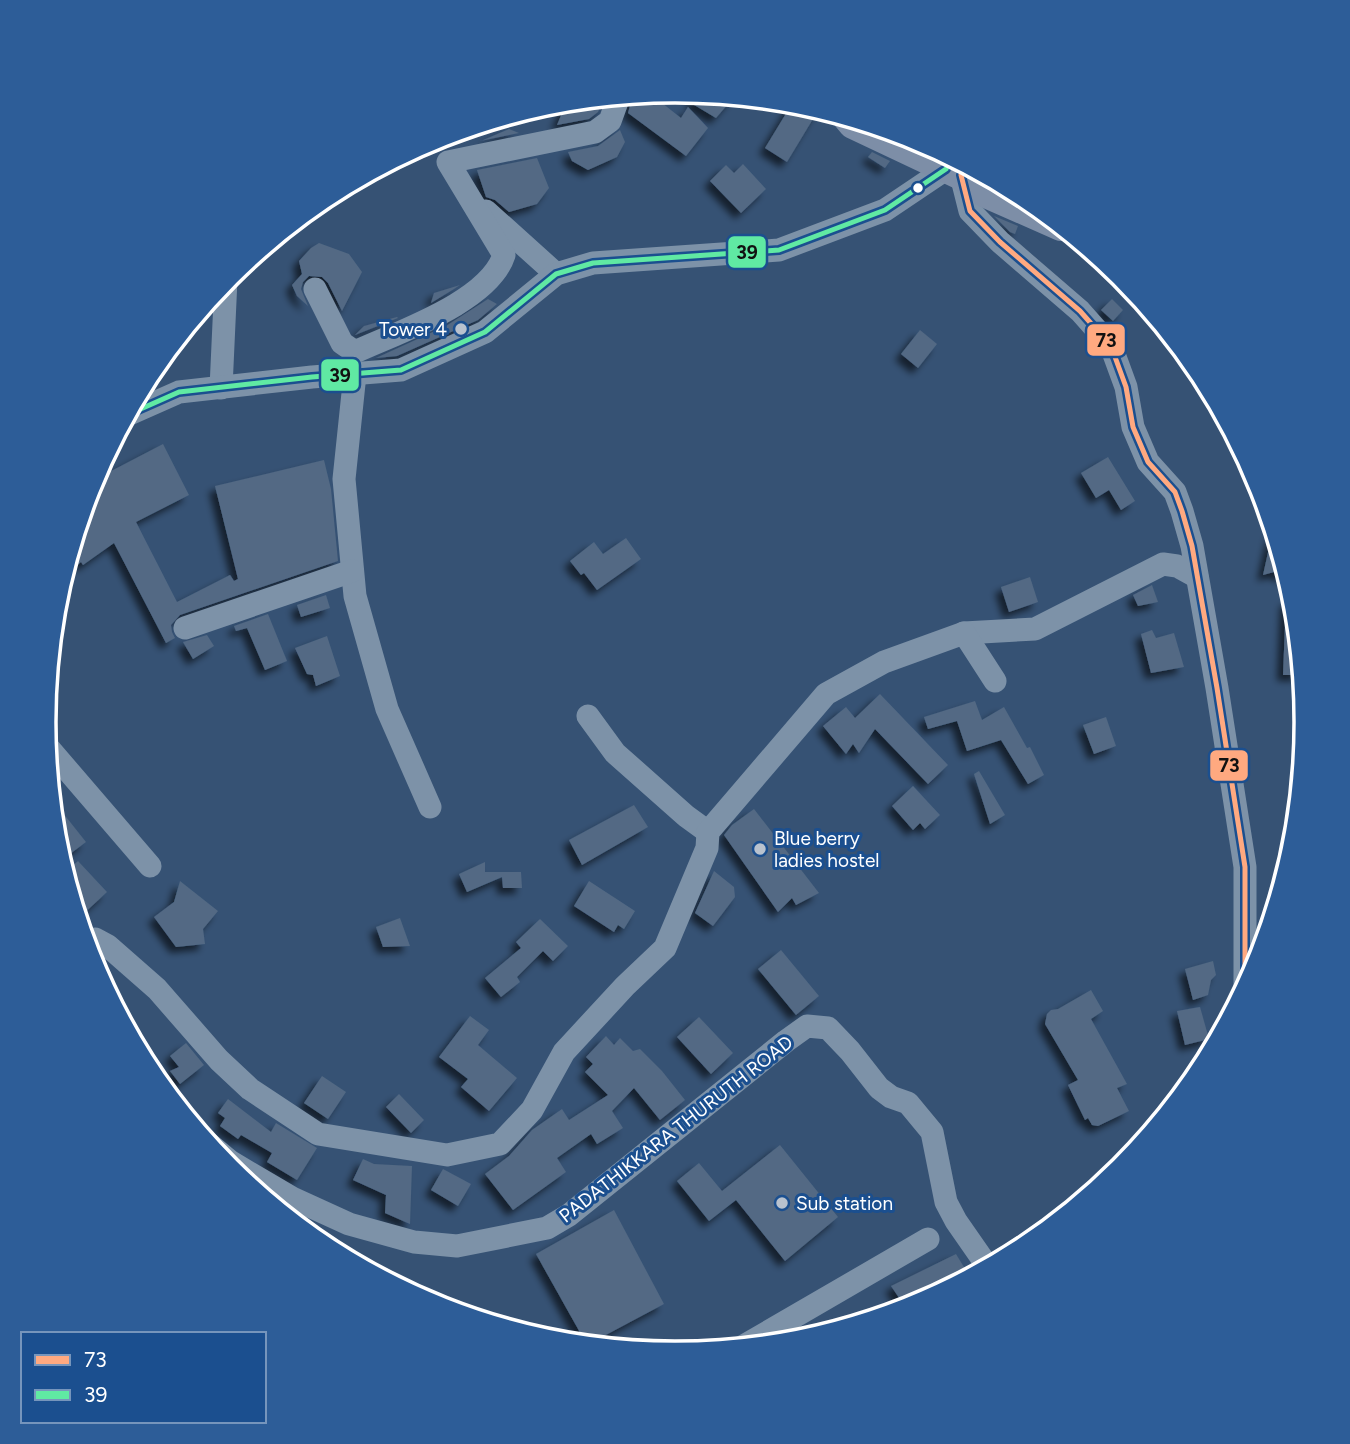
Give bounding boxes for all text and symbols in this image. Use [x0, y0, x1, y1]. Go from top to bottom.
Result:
unlabelled marker [911, 181, 925, 195]
line badge: 39 [727, 235, 767, 269]
text: 39 [736, 241, 758, 264]
place label: Tower 4 [379, 318, 447, 341]
marker: Tower 4 [453, 321, 469, 337]
line badge: 73 [1086, 323, 1126, 357]
text: 73 [1095, 329, 1117, 352]
line badge: 39 [320, 358, 360, 392]
text: 39 [329, 364, 351, 387]
line badge: 73 [1209, 749, 1249, 782]
text: 73 [1218, 754, 1240, 777]
place label: Blue berry ladies hostel [774, 827, 880, 872]
marker: Blue berry ladies hostel [752, 841, 768, 857]
street label: PADATHIKKARA THURUTH ROAD [555, 1031, 797, 1227]
place label: Sub station [796, 1192, 893, 1215]
marker: Sub station [774, 1195, 790, 1211]
legend [21, 1332, 266, 1423]
text: 73 [84, 1347, 107, 1372]
text: 39 [84, 1382, 107, 1407]

